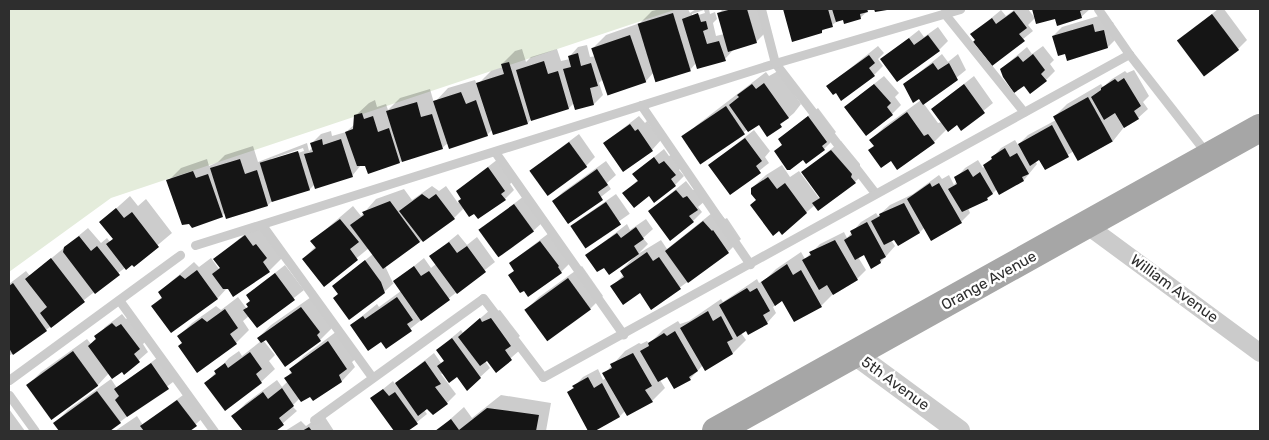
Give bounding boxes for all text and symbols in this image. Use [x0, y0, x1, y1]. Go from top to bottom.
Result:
street label: Orange Avenue [938, 247, 1040, 315]
street label: William Avenue [1126, 251, 1222, 327]
street label: 5th Avenue [857, 353, 933, 415]

